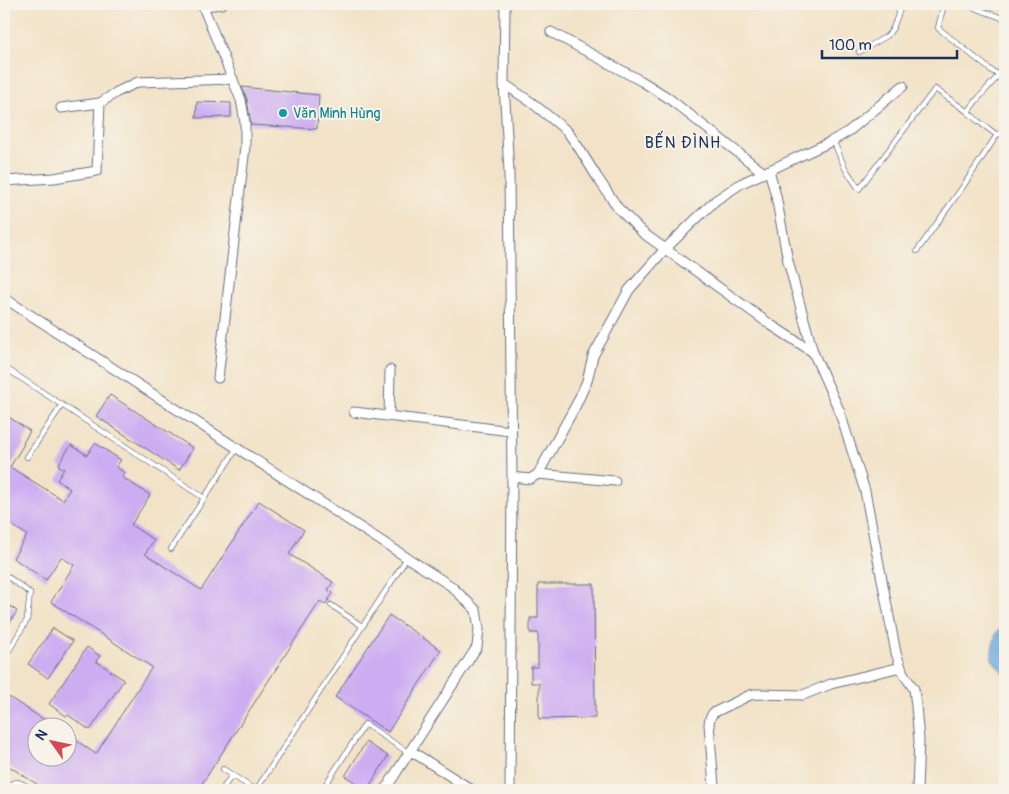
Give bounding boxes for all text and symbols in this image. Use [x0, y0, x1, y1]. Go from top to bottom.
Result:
scale bar [822, 28, 956, 60]
text: 100 m [829, 36, 872, 55]
place label: Văn Minh Hùng [293, 105, 381, 122]
marker: Văn Minh Hùng [277, 107, 289, 119]
district label: BẾN ĐÌNH [645, 130, 721, 153]
north arrow [28, 716, 78, 766]
text: N [32, 727, 51, 744]

